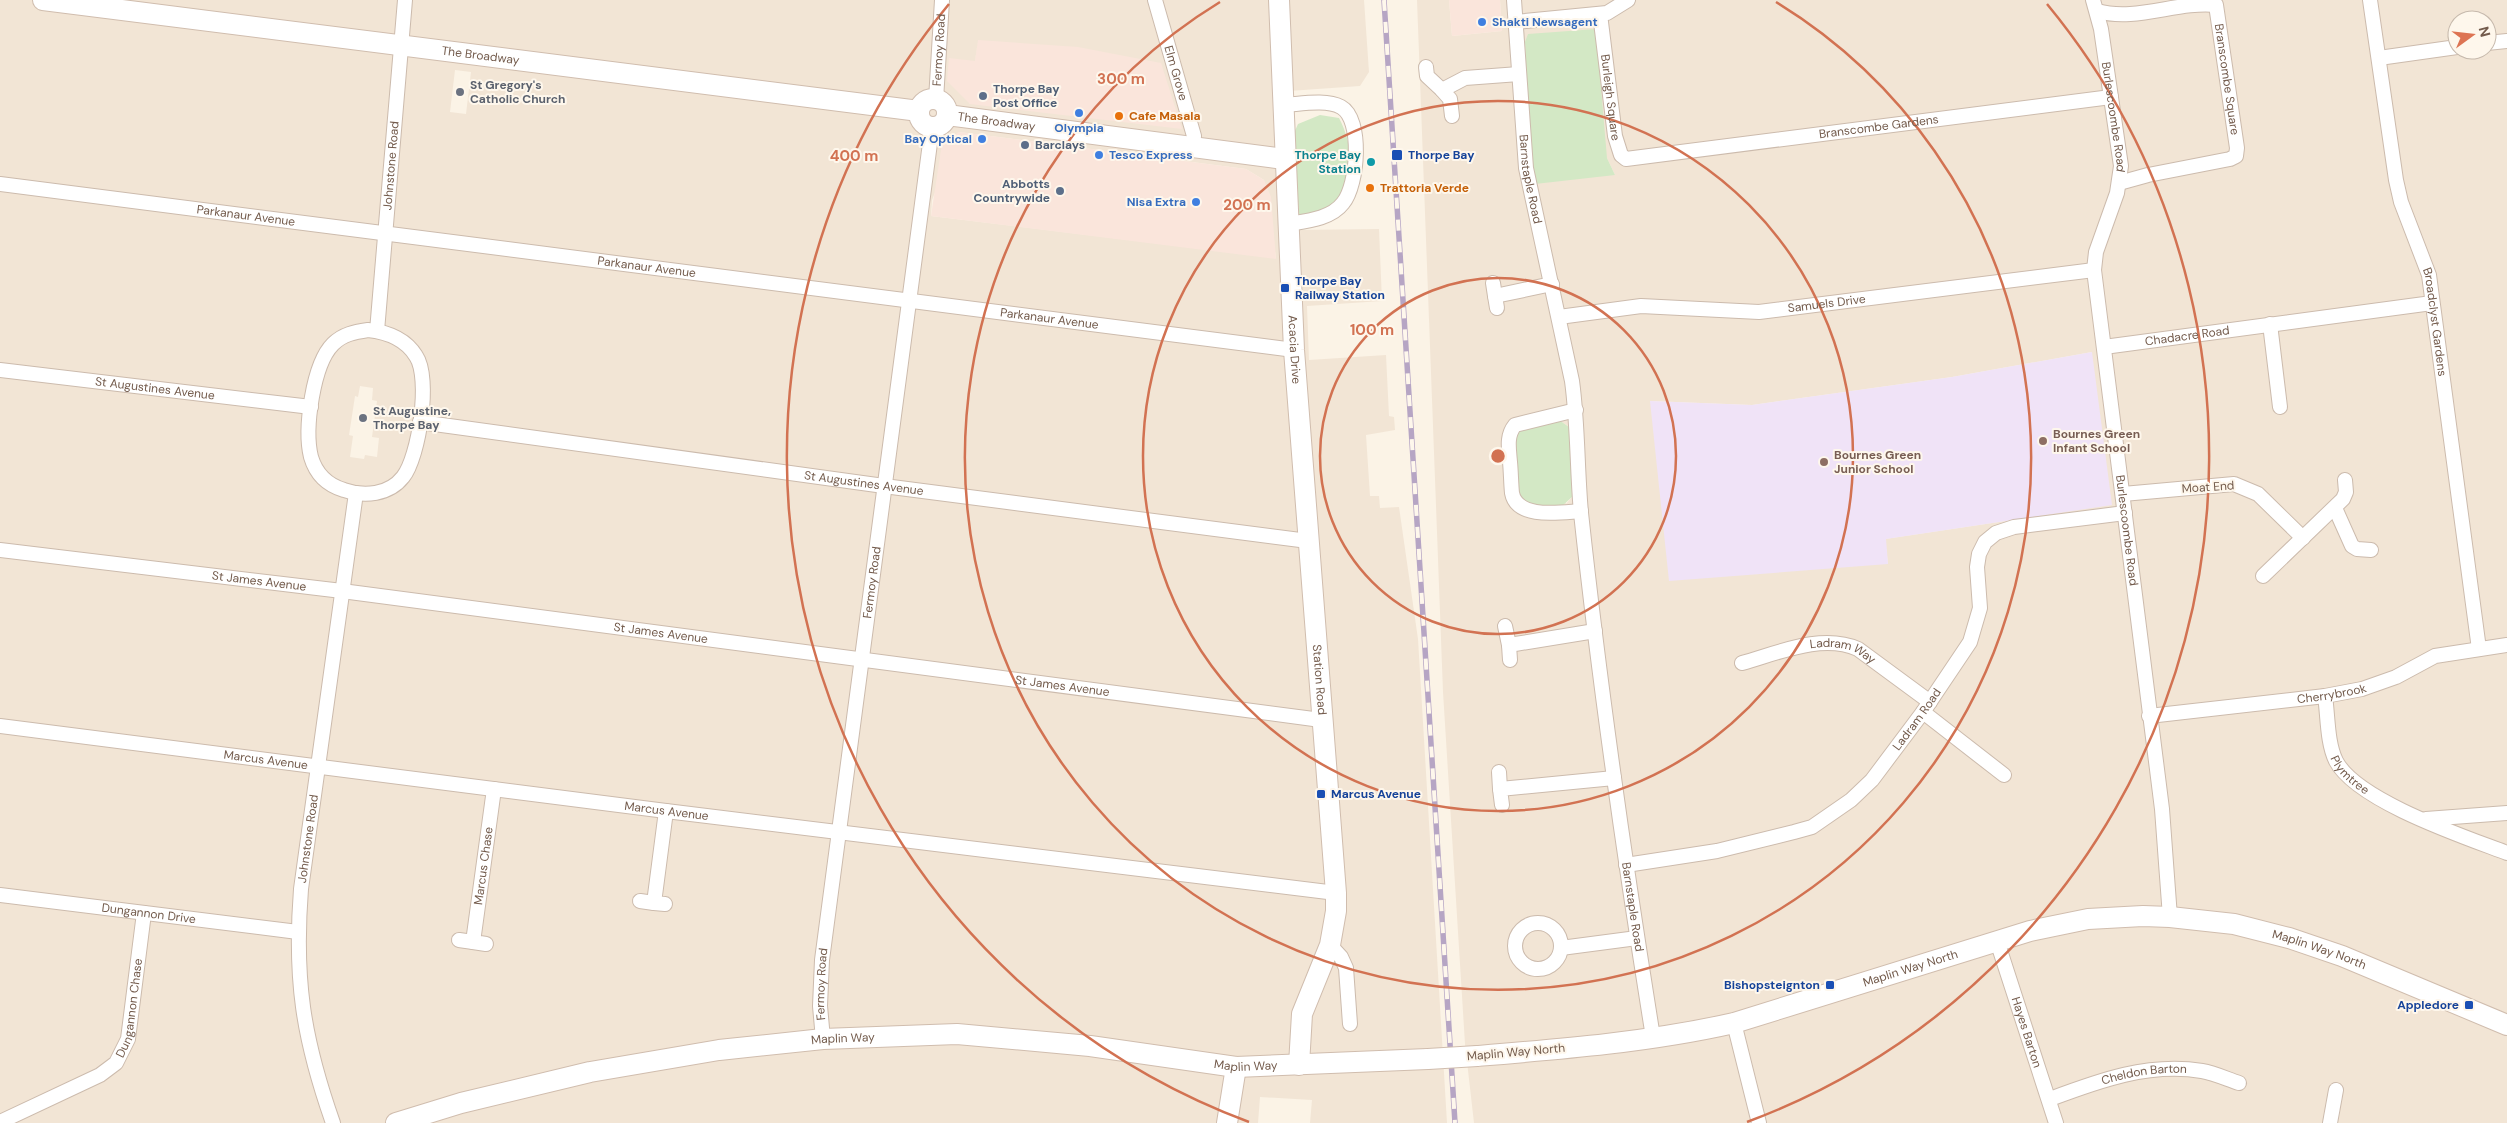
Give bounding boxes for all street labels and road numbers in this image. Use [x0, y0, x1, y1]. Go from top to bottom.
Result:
street label: Fermoy Road [929, 13, 949, 87]
street label: Branscombe Square [2211, 23, 2243, 136]
street label: The Broadway [441, 43, 521, 68]
street label: Elm Grove [1160, 44, 1191, 103]
street label: Burleigh Square [1597, 53, 1624, 143]
street label: Burlescoombe Road [2098, 61, 2129, 173]
street label: The Broadway [957, 108, 1037, 135]
street label: Branscombe Gardens [1818, 111, 1939, 142]
street label: Johnstone Road [379, 120, 403, 211]
street label: Barnstaple Road [1516, 134, 1546, 225]
street label: Parkanaur Avenue [196, 201, 296, 230]
street label: Parkanaur Avenue [597, 253, 697, 281]
street label: Broadclyst Gardens [2419, 265, 2450, 377]
street label: Samuels Drive [1787, 291, 1867, 316]
street label: Parkanaur Avenue [999, 304, 1100, 333]
street label: Acacia Drive [1285, 315, 1305, 385]
street label: Chadacre Road [2144, 322, 2231, 349]
street label: St Augustines Avenue [94, 373, 216, 404]
street label: St Augustines Avenue [803, 467, 925, 499]
street label: Burlescoombe Road [2112, 474, 2142, 587]
street label: Moat End [2181, 477, 2235, 497]
street label: Fermoy Road [859, 545, 885, 620]
street label: St James Avenue [211, 567, 307, 595]
street label: St James Avenue [613, 619, 709, 647]
street label: Ladram Way [1809, 635, 1879, 668]
street label: Station Road [1309, 644, 1330, 716]
street label: St James Avenue [1014, 672, 1111, 700]
street label: Cherrybrook [2296, 680, 2369, 707]
street label: Ladram Road [1889, 685, 1945, 754]
street label: Marcus Avenue [223, 747, 309, 773]
street label: Plymtree [2327, 753, 2373, 798]
street label: Johnstone Road [294, 793, 322, 884]
street label: Marcus Avenue [624, 798, 710, 824]
street label: Marcus Chase [470, 826, 497, 906]
street label: Barnstaple Road [1618, 861, 1647, 953]
street label: Dungannon Drive [101, 900, 197, 927]
street label: Maplin Way North [2270, 926, 2369, 973]
street label: Maplin Way North [1861, 946, 1960, 990]
street label: Fermoy Road [812, 947, 832, 1021]
street label: Dungannon Chase [112, 957, 146, 1060]
street label: Hayes Barton [2008, 995, 2046, 1070]
street label: Maplin Way [810, 1029, 875, 1048]
street label: Maplin Way North [1466, 1040, 1566, 1064]
street label: Maplin Way [1213, 1056, 1278, 1075]
street label: Cheldon Barton [2099, 1061, 2187, 1089]

